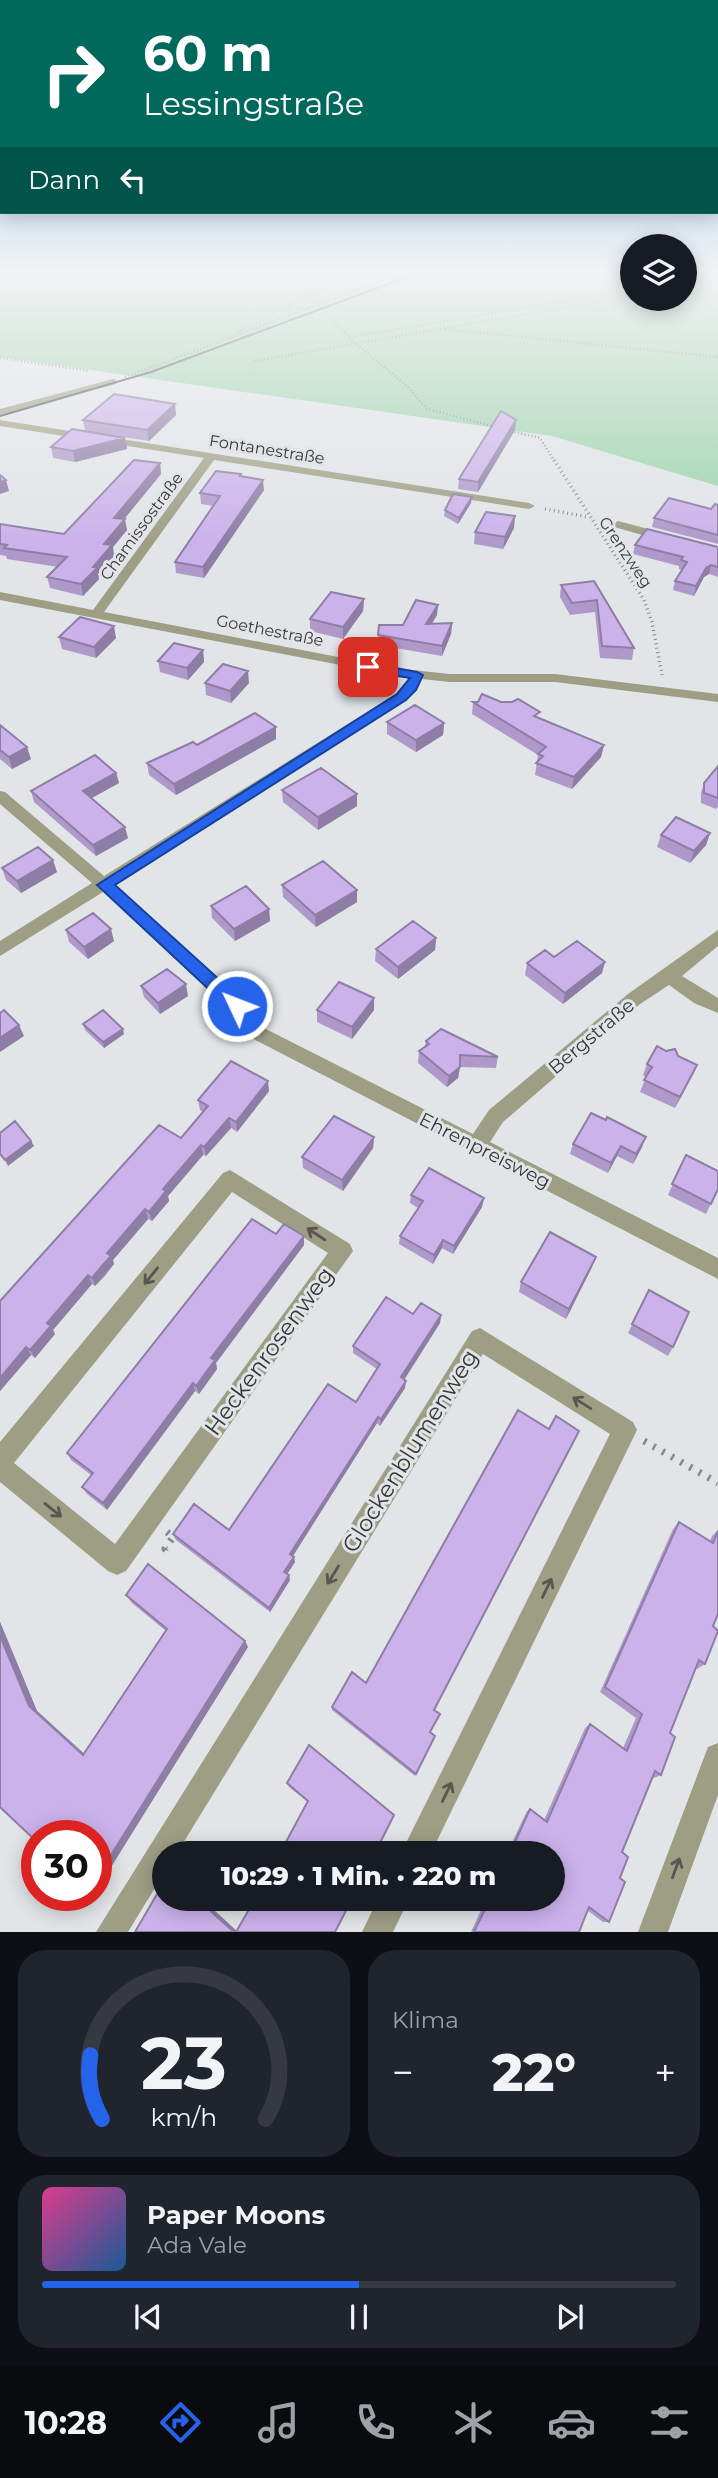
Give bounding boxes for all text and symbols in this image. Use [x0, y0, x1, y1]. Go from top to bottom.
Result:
text: 60 m [143, 24, 273, 83]
icon: right [28, 28, 119, 119]
text: Lessingstraße [143, 84, 364, 123]
icon: left [114, 161, 152, 199]
text: Dann [28, 164, 100, 196]
map controls [620, 234, 697, 311]
button: layers [620, 234, 697, 311]
street label: Fontanestraße [208, 431, 326, 468]
street label: Chamissostraße [96, 469, 187, 584]
street label: Grenzweg [595, 513, 656, 591]
street label: Goethestraße [215, 611, 325, 650]
pin [338, 637, 398, 697]
icon: arrive [349, 648, 387, 686]
position arrow [200, 969, 274, 1043]
street label: Bergstraße [544, 994, 639, 1079]
street label: Ehrenpreisweg [415, 1107, 554, 1193]
one-way arrow [307, 1227, 327, 1241]
street label: Heckenrosenweg [198, 1261, 340, 1441]
one-way arrow [143, 1266, 159, 1284]
street label: Glockenblumenweg [336, 1344, 484, 1558]
one-way arrow [572, 1395, 592, 1409]
one-way arrow [43, 1503, 61, 1518]
one-way arrow [325, 1565, 339, 1585]
one-way arrow [541, 1578, 555, 1599]
one-way arrow [440, 1782, 454, 1803]
speed limit sign: 30 [21, 1820, 112, 1911]
one-way arrow [671, 1858, 684, 1880]
text: 10:29 · 1 Min. · 220 m [221, 1860, 496, 1892]
text: Klima [392, 2006, 459, 2034]
text: 23 [141, 2020, 227, 2108]
text: 22° [492, 2041, 576, 2104]
text: − [392, 2049, 414, 2096]
text: + [654, 2049, 676, 2096]
text: km/h [151, 2102, 217, 2132]
text: Paper Moons [147, 2199, 325, 2231]
text: Ada Vale [147, 2231, 247, 2259]
icon: previous [129, 2298, 167, 2336]
icon: pause [340, 2298, 378, 2336]
icon: next [551, 2298, 589, 2336]
icon: directions [156, 2398, 205, 2447]
icon: music [254, 2398, 303, 2447]
icon: phone [351, 2398, 400, 2447]
icon: climate [449, 2398, 498, 2447]
icon: car [547, 2398, 596, 2447]
icon: filters [645, 2398, 694, 2447]
text: 10:28 [24, 2403, 107, 2442]

